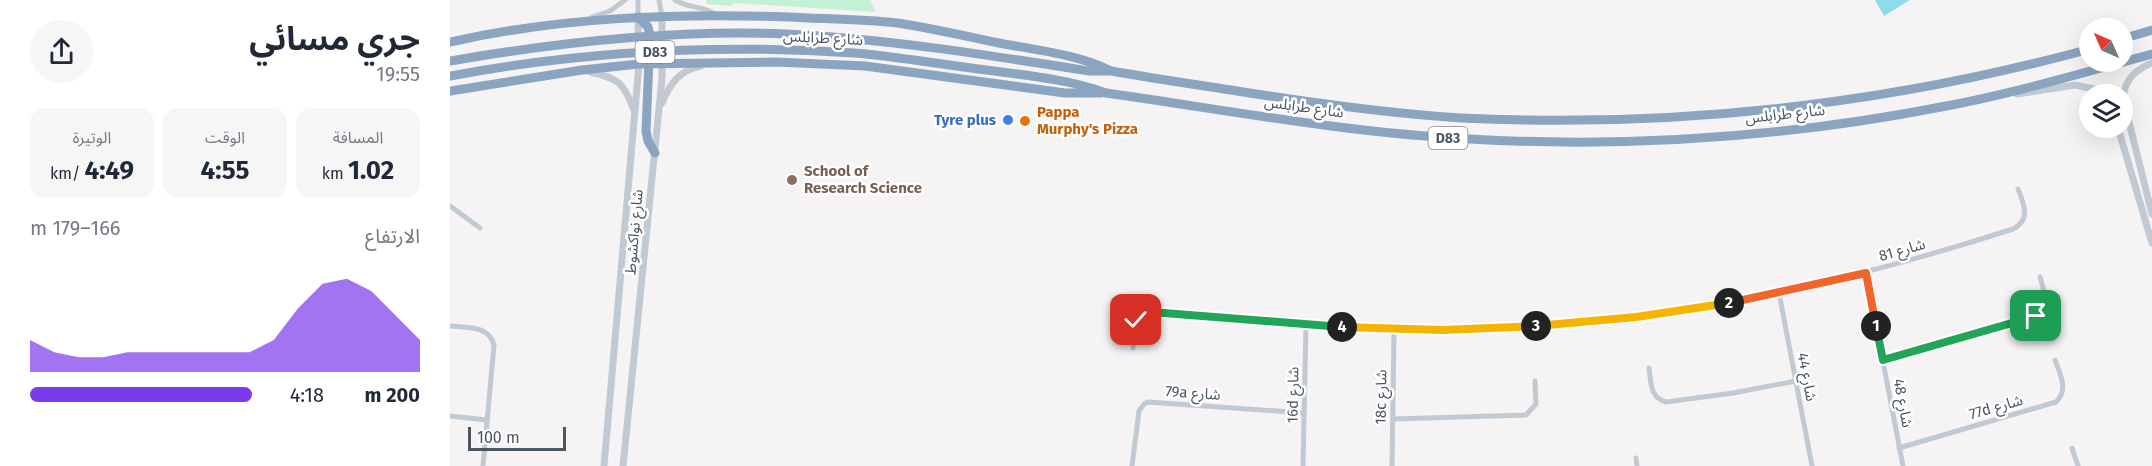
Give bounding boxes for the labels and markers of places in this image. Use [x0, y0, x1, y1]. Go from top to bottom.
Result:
place label: Pappa Murphy's Pizza [1037, 103, 1138, 138]
place label: Tyre plus [934, 111, 996, 129]
marker: Tyre plus [1001, 113, 1015, 127]
marker: Pappa Murphy's Pizza [1018, 114, 1032, 128]
place label: School of Research Science [804, 162, 922, 197]
marker: School of Research Science [785, 173, 799, 187]
pin: 2 [1714, 288, 1744, 318]
pin [2010, 290, 2061, 341]
pin [1110, 294, 1161, 345]
pin: 3 [1521, 311, 1551, 341]
pin: 1 [1861, 311, 1891, 341]
pin: 4 [1327, 312, 1357, 342]

